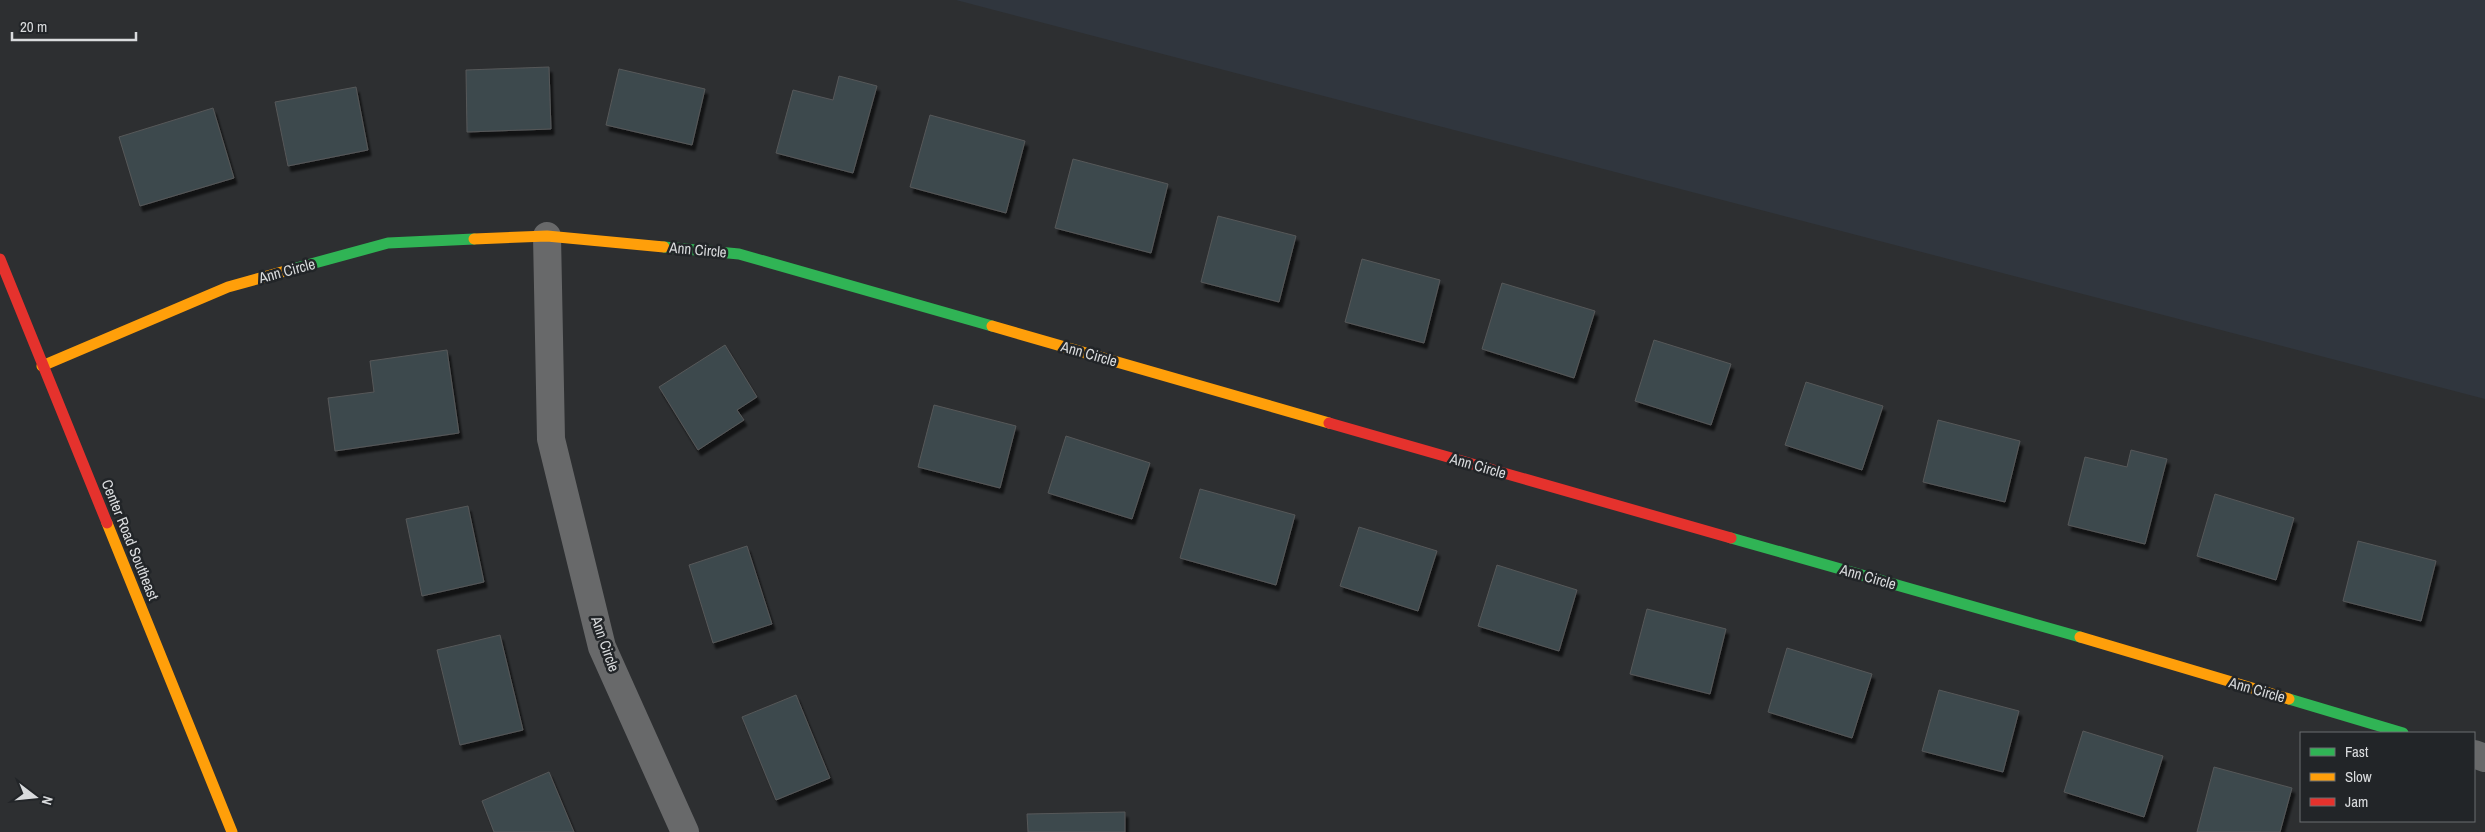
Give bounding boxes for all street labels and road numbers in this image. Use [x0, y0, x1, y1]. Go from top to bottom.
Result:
street label: Ann Circle [668, 236, 728, 262]
street label: Ann Circle [255, 253, 317, 288]
street label: Ann Circle [1058, 335, 1120, 372]
street label: Ann Circle [1447, 447, 1509, 484]
street label: Center Road Southeast [97, 476, 164, 604]
street label: Ann Circle [1837, 558, 1899, 595]
street label: Ann Circle [586, 612, 625, 675]
street label: Ann Circle [2226, 671, 2288, 708]

